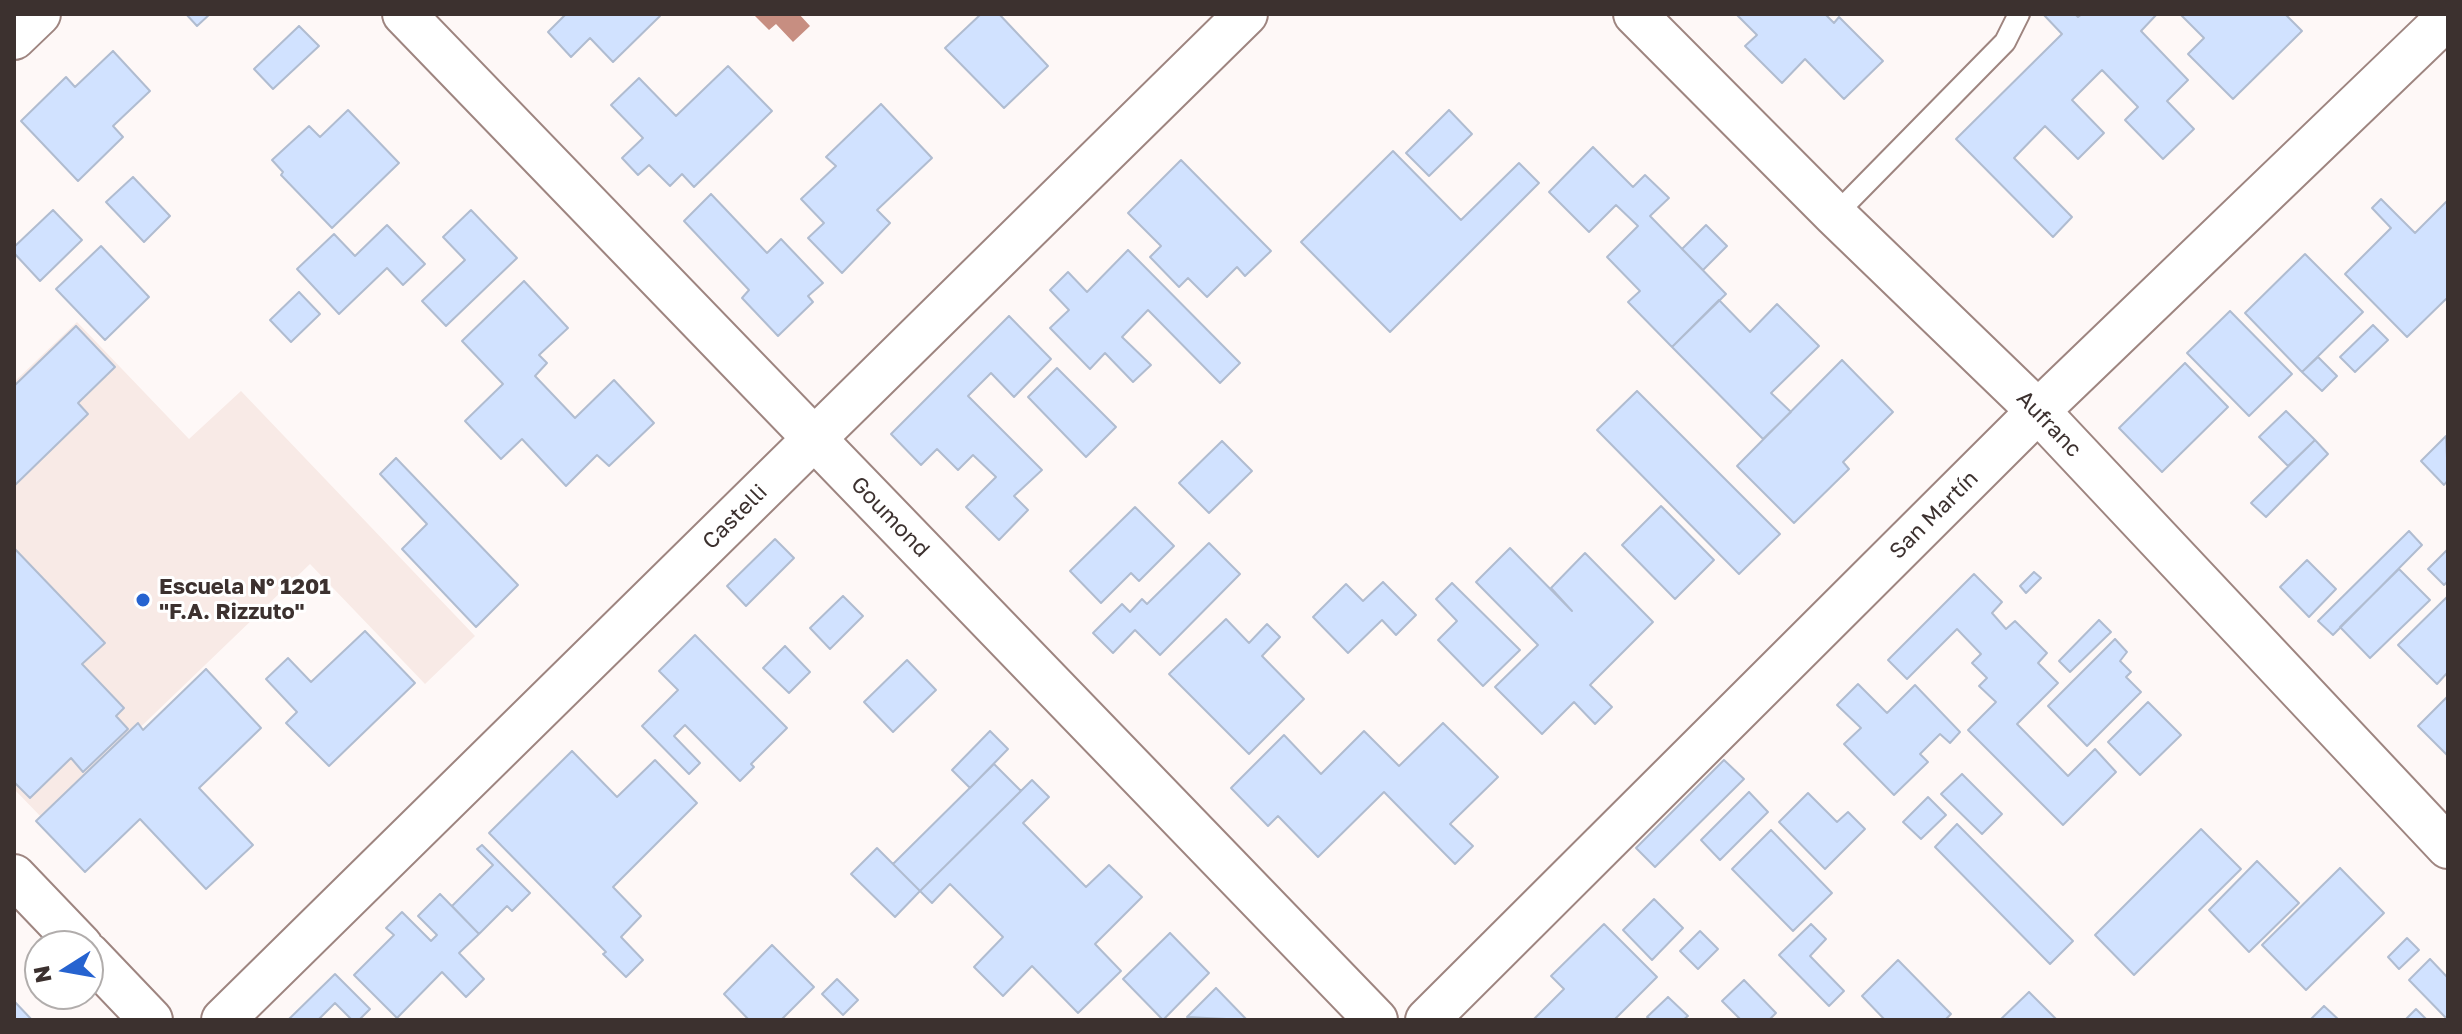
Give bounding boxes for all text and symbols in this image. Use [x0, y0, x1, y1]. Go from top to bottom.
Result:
street label: Aufranc [2011, 385, 2087, 463]
street label: San Martín [1884, 465, 1984, 565]
street label: Goumond [845, 471, 935, 563]
street label: Castelli [697, 479, 773, 555]
place label: Escuela N° 1201 "F.A. Rizzuto" [159, 574, 331, 626]
marker: Escuela N° 1201 "F.A. Rizzuto" [134, 591, 152, 609]
north arrow [24, 930, 104, 1010]
text: N [27, 964, 57, 985]

